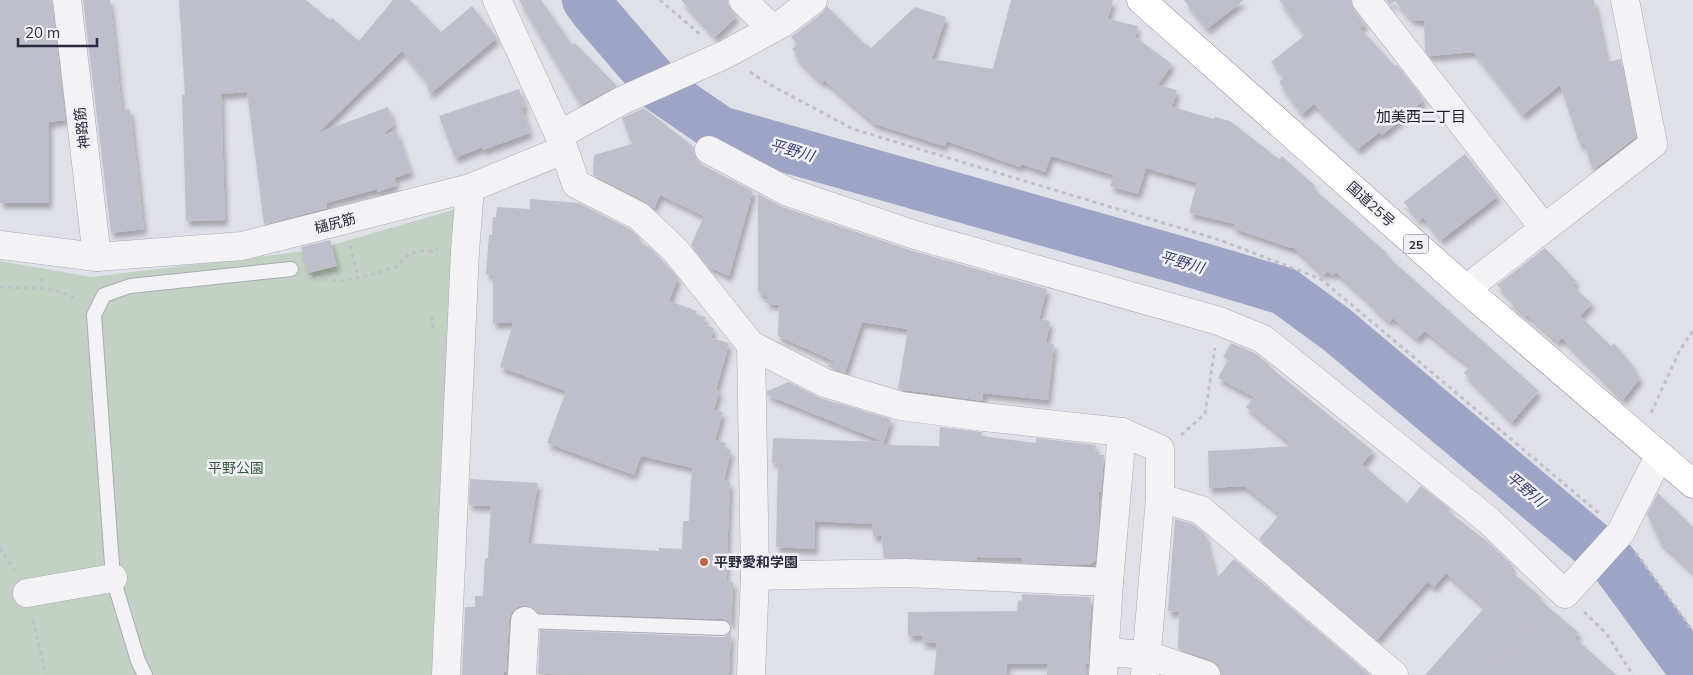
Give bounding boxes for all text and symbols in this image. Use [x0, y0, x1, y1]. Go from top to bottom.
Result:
scale bar [18, 15, 96, 47]
text: 20 m [25, 23, 60, 42]
street label: 神路筋 [71, 106, 93, 150]
district label: 加美西二丁目 [1376, 107, 1466, 126]
water label: 平野川 [768, 135, 818, 166]
street label: 国道25号 [1343, 178, 1399, 230]
street label: 樋尻筋 [312, 209, 358, 237]
road number: 25 [1404, 234, 1428, 253]
water label: 平野川 [1158, 247, 1208, 278]
park label: 平野公園 [208, 459, 264, 477]
water label: 平野川 [1503, 467, 1551, 512]
place label: 平野愛和学園 [714, 553, 798, 571]
marker: 平野愛和学園 [698, 556, 710, 568]

